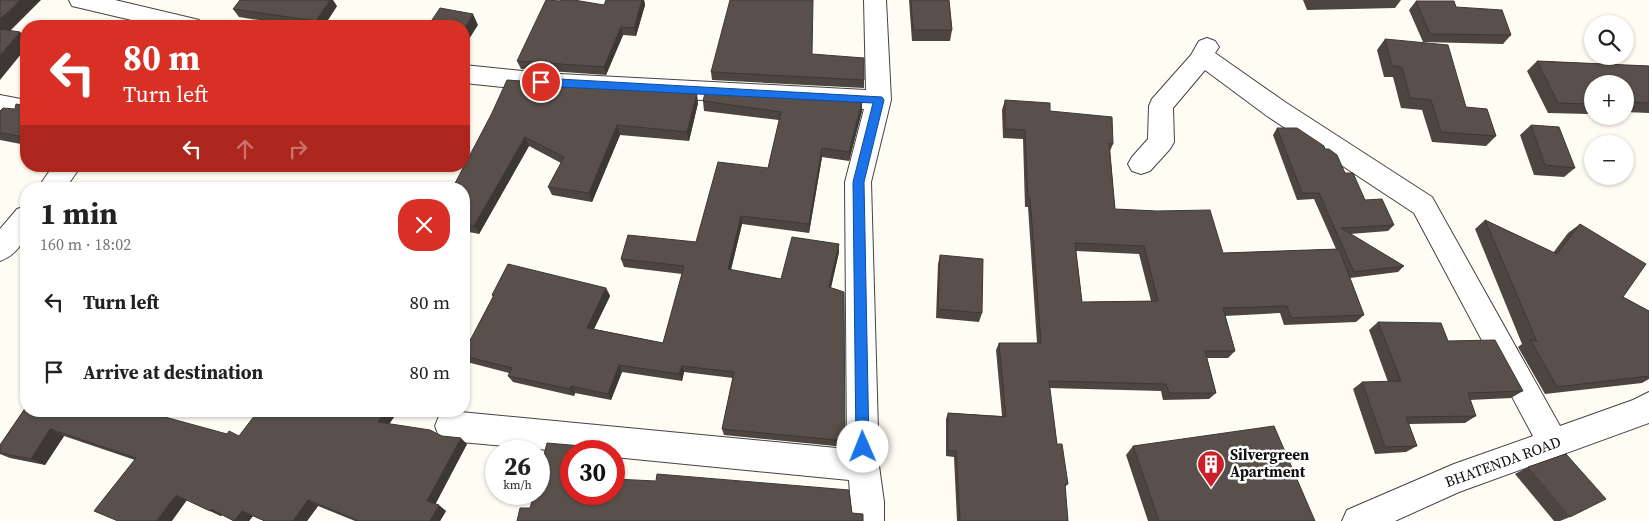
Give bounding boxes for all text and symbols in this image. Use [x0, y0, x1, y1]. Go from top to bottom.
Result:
map controls [1584, 15, 1634, 185]
button: search [1584, 15, 1634, 65]
text: 80 m [123, 34, 200, 82]
icon: left [40, 40, 105, 105]
pin [520, 61, 562, 103]
icon: arrive [527, 68, 555, 96]
button: + [1584, 75, 1634, 125]
text: Turn left [123, 79, 208, 109]
icon: left [178, 135, 206, 163]
icon: ahead [231, 135, 259, 163]
icon: right [284, 135, 312, 163]
button: − [1584, 135, 1634, 185]
text: 1 min [40, 193, 118, 234]
button: close [398, 199, 450, 251]
text: 160 m · 18:02 [40, 233, 131, 255]
icon: left [40, 288, 68, 316]
text: Turn left [83, 289, 159, 315]
text: 80 m [409, 289, 450, 315]
icon: arrive [40, 358, 68, 386]
text: Arrive at destination [83, 359, 263, 385]
text: 80 m [409, 359, 450, 385]
position arrow [836, 420, 888, 472]
street label: BHATENDA ROAD [1442, 431, 1564, 492]
speed limit sign: 30 [560, 440, 625, 505]
place label: Silvergreen Apartment [1230, 444, 1309, 482]
text: 26 [504, 449, 531, 483]
building icon: Silvergreen Apartment [1196, 449, 1226, 488]
text: km/h [503, 477, 532, 493]

